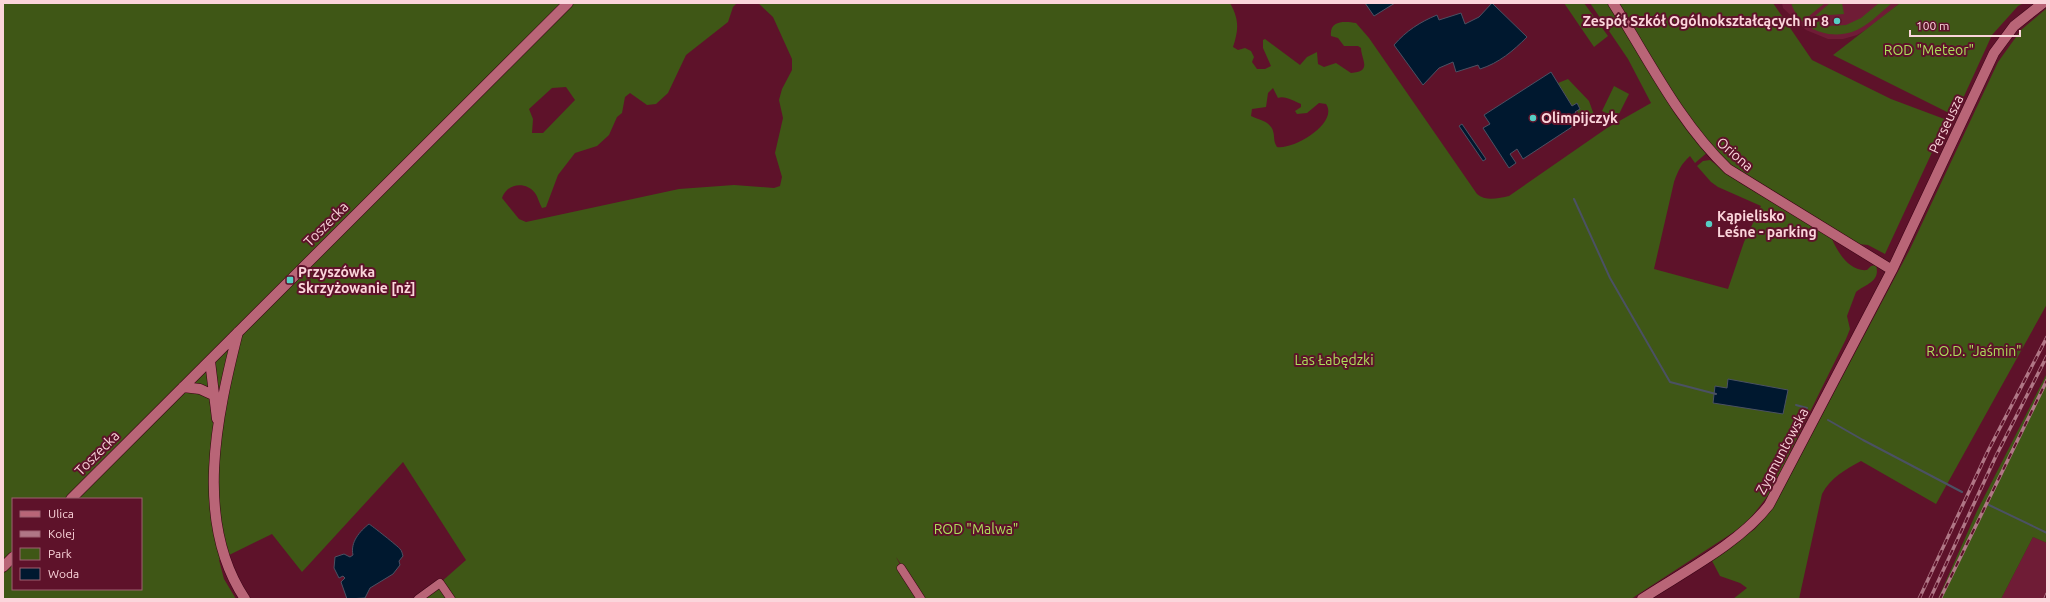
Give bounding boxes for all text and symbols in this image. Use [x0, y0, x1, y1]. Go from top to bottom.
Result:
scale bar [1910, 12, 2020, 38]
place label: Zespół Szkół Ogólnokształcących nr 8 [1582, 13, 1829, 30]
marker: Zespół Szkół Ogólnokształcących nr 8 [1832, 16, 1842, 26]
text: 100 m [1916, 19, 1949, 32]
park label: ROD "Meteor" [1884, 42, 1974, 58]
street label: Perseusza [1926, 92, 1966, 156]
place label: Olimpijczyk [1541, 110, 1618, 126]
marker: Olimpijczyk [1528, 113, 1538, 123]
street label: Oriona [1714, 134, 1756, 174]
street label: Toszecka [300, 198, 352, 250]
place label: Kąpielisko Leśne - parking [1717, 208, 1817, 240]
marker: Kąpielisko Leśne - parking [1704, 219, 1714, 229]
place label: Przyszówka Skrzyżowanie [nż] [298, 264, 416, 296]
marker: Przyszówka Skrzyżowanie [nż] [285, 275, 295, 285]
park label: R.O.D. "Jaśmin" [1926, 343, 2022, 359]
park label: Las Łabędzki [1294, 352, 1374, 368]
street label: Zygmuntowska [1753, 405, 1811, 497]
street label: Toszecka [71, 427, 123, 479]
legend [12, 498, 142, 590]
text: Ulica [48, 507, 74, 520]
park label: ROD "Malwa" [934, 521, 1018, 537]
text: Kolej [48, 527, 75, 540]
text: Park [48, 547, 72, 560]
text: Woda [48, 567, 79, 580]

